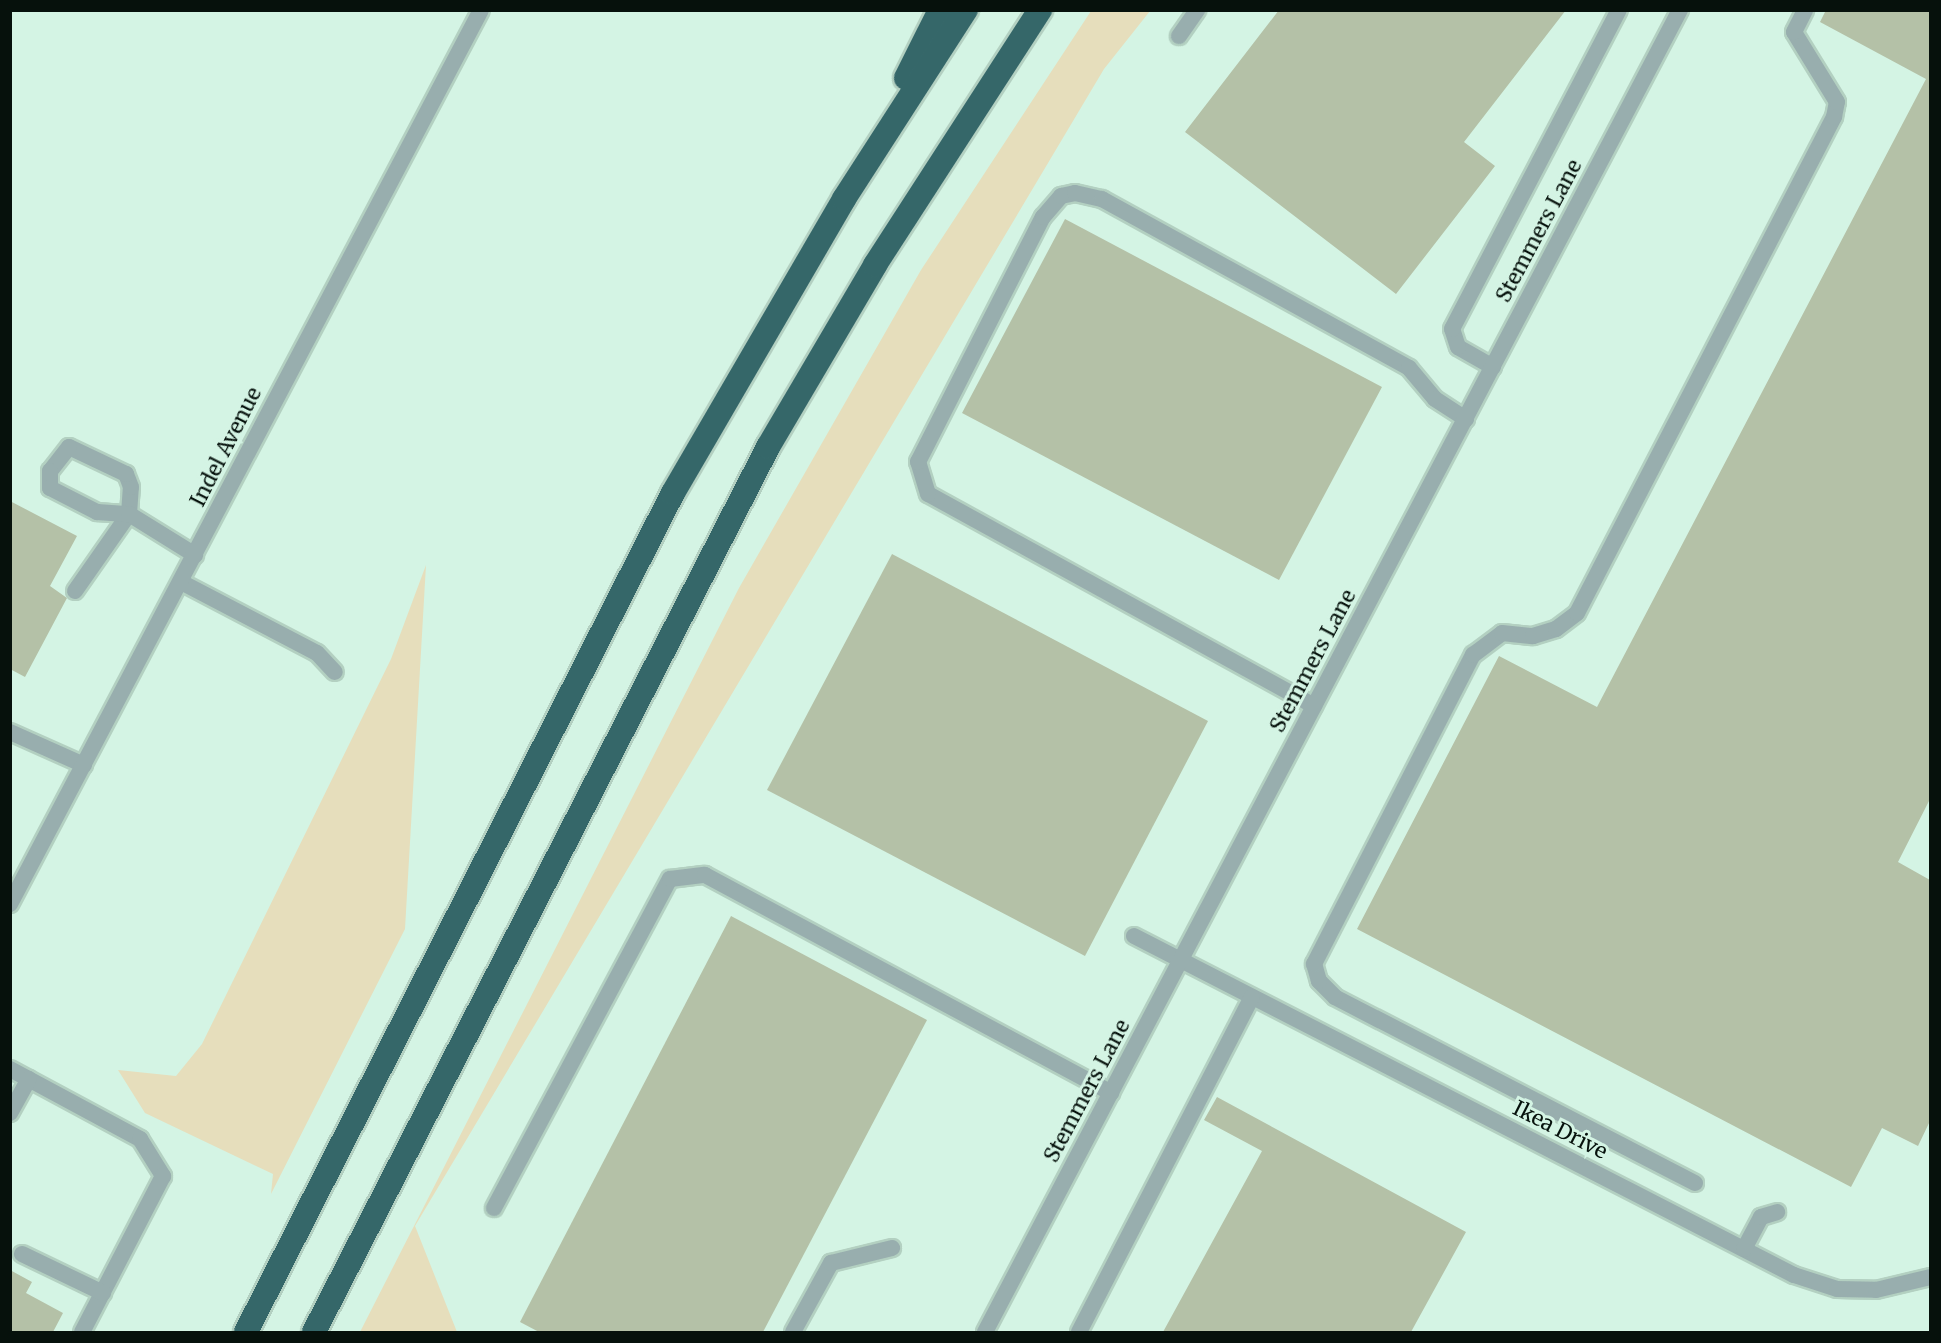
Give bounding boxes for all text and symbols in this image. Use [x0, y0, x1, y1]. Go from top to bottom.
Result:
street label: Stemmers Lane [1491, 155, 1587, 307]
street label: Indel Avenue [185, 383, 267, 511]
street label: Stemmers Lane [1265, 585, 1361, 737]
street label: Stemmers Lane [1039, 1015, 1135, 1167]
street label: Ikea Drive [1509, 1096, 1611, 1164]

